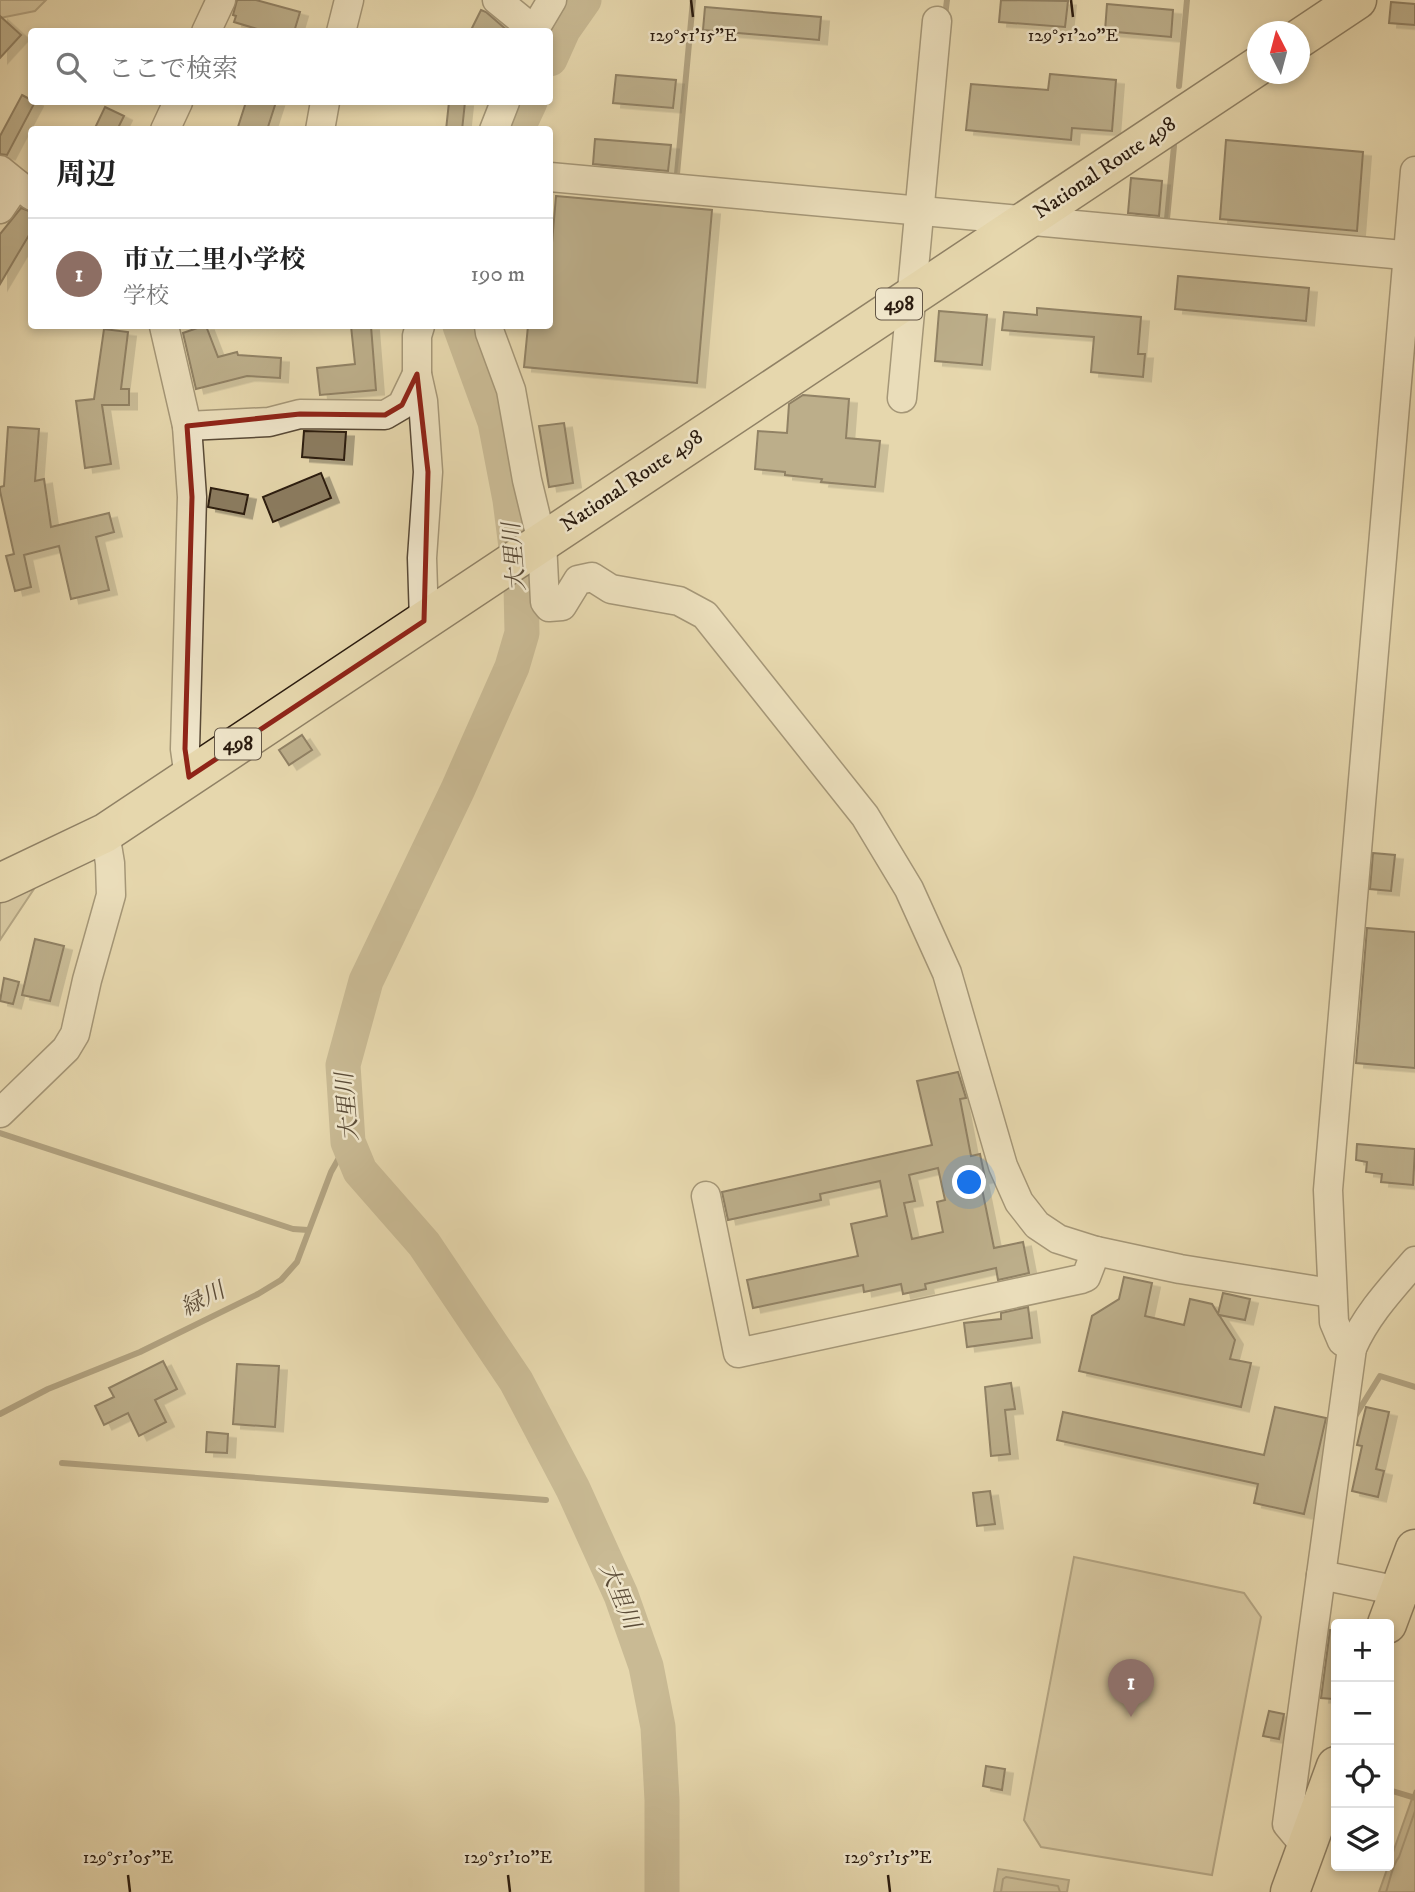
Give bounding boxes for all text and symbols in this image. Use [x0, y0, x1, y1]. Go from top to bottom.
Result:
north arrow [1247, 21, 1310, 84]
text: 129°51'15"E [649, 25, 737, 47]
text: 129°51'20"E [1028, 25, 1119, 47]
search box [28, 28, 553, 105]
icon: search [52, 48, 90, 86]
text: ここで検索 [108, 53, 238, 86]
street label: National Route 498 [1029, 111, 1181, 225]
text: 周辺 [56, 157, 116, 194]
text: 市立二里小学校 [123, 244, 305, 277]
text: 1 [75, 260, 83, 289]
text: 190 m [471, 260, 525, 289]
text: 学校 [123, 282, 169, 311]
road number: 498 [876, 288, 922, 320]
street label: National Route 498 [556, 424, 708, 538]
water label: 大里川 [497, 518, 532, 593]
road number: 498 [215, 729, 261, 760]
water label: 大里川 [330, 1068, 365, 1143]
your location [952, 1165, 986, 1199]
water label: 緑川 [176, 1275, 233, 1323]
water label: 大里川 [592, 1559, 647, 1636]
map controls [1331, 1619, 1394, 1871]
button: + [1331, 1619, 1394, 1682]
pin: 1 [1108, 1659, 1154, 1717]
button: − [1331, 1682, 1394, 1745]
button: locate [1331, 1745, 1394, 1808]
button: layers [1331, 1808, 1394, 1871]
text: 129°51'05"E [83, 1847, 174, 1869]
text: 129°51'10"E [464, 1847, 552, 1869]
text: 129°51'15"E [844, 1847, 932, 1869]

